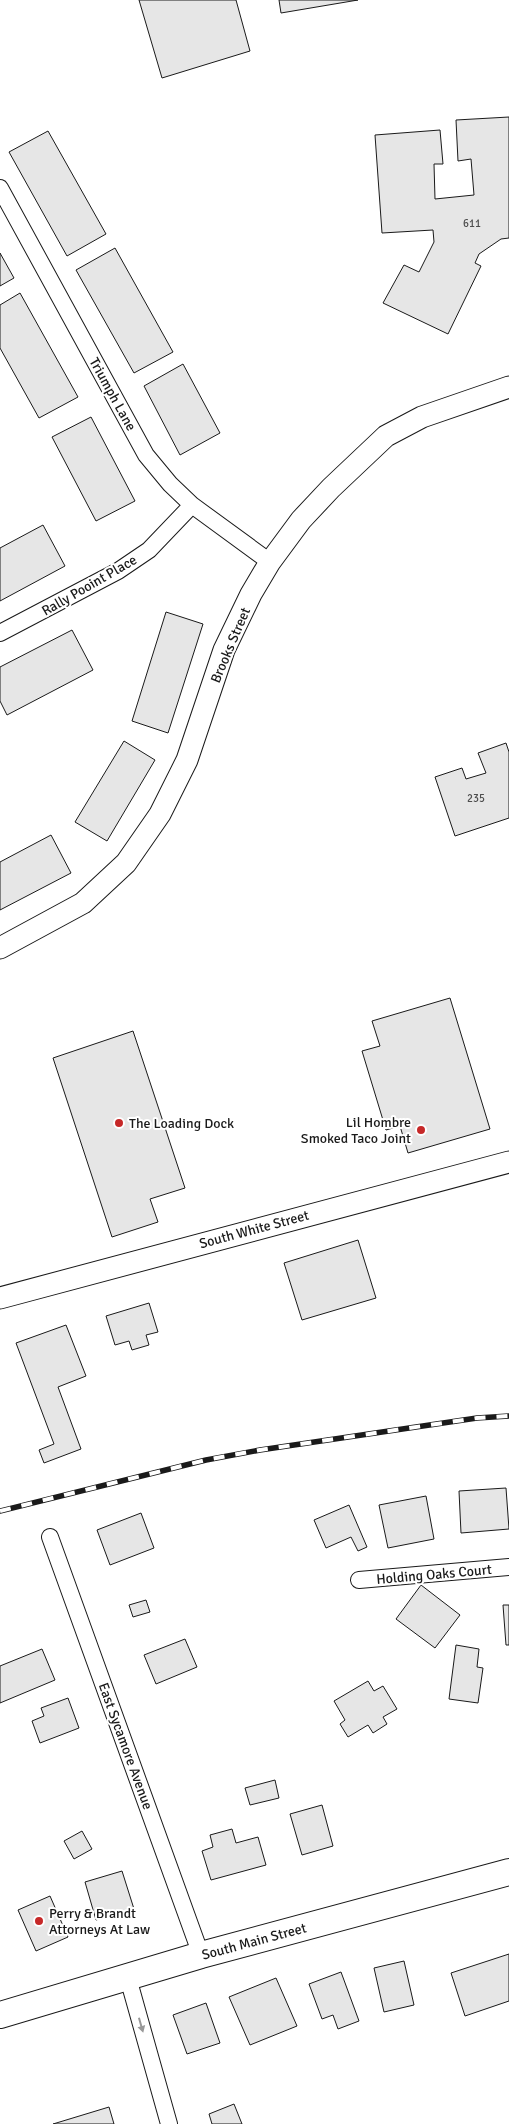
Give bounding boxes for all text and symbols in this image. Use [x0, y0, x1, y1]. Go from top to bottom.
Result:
house number: 611 [463, 217, 481, 230]
street label: Triumph Lane [85, 355, 140, 434]
street label: Rally Pooint Place [39, 551, 140, 620]
street label: Brooks Street [207, 605, 254, 686]
house number: 235 [467, 792, 485, 805]
place label: Lil Hombre Smoked Taco Joint [301, 1114, 411, 1147]
place label: The Loading Dock [129, 1115, 234, 1132]
marker: The Loading Dock [113, 1117, 125, 1129]
marker: Lil Hombre Smoked Taco Joint [415, 1124, 427, 1136]
street label: South White Street [197, 1207, 311, 1252]
street label: Holding Oaks Court [376, 1561, 493, 1588]
street label: East Sycamore Avenue [95, 1680, 156, 1812]
place label: Perry & Brandt Attorneys At Law [49, 1905, 150, 1938]
marker: Perry & Brandt Attorneys At Law [33, 1915, 45, 1927]
street label: South Main Street [200, 1919, 308, 1964]
one-way arrow [138, 2018, 146, 2033]

